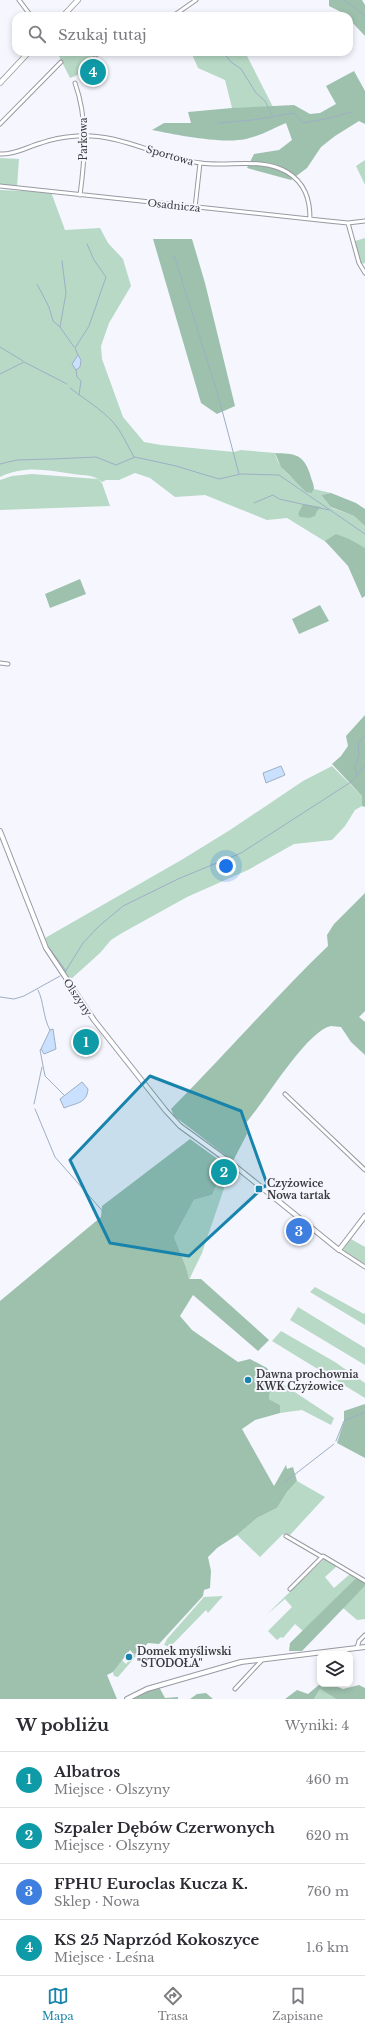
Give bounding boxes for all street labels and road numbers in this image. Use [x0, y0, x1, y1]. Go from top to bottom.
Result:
street label: Parkowa [77, 117, 90, 161]
street label: Sportowa [145, 143, 195, 169]
street label: Osadnicza [147, 196, 201, 215]
street label: Olszyny [60, 976, 95, 1019]

